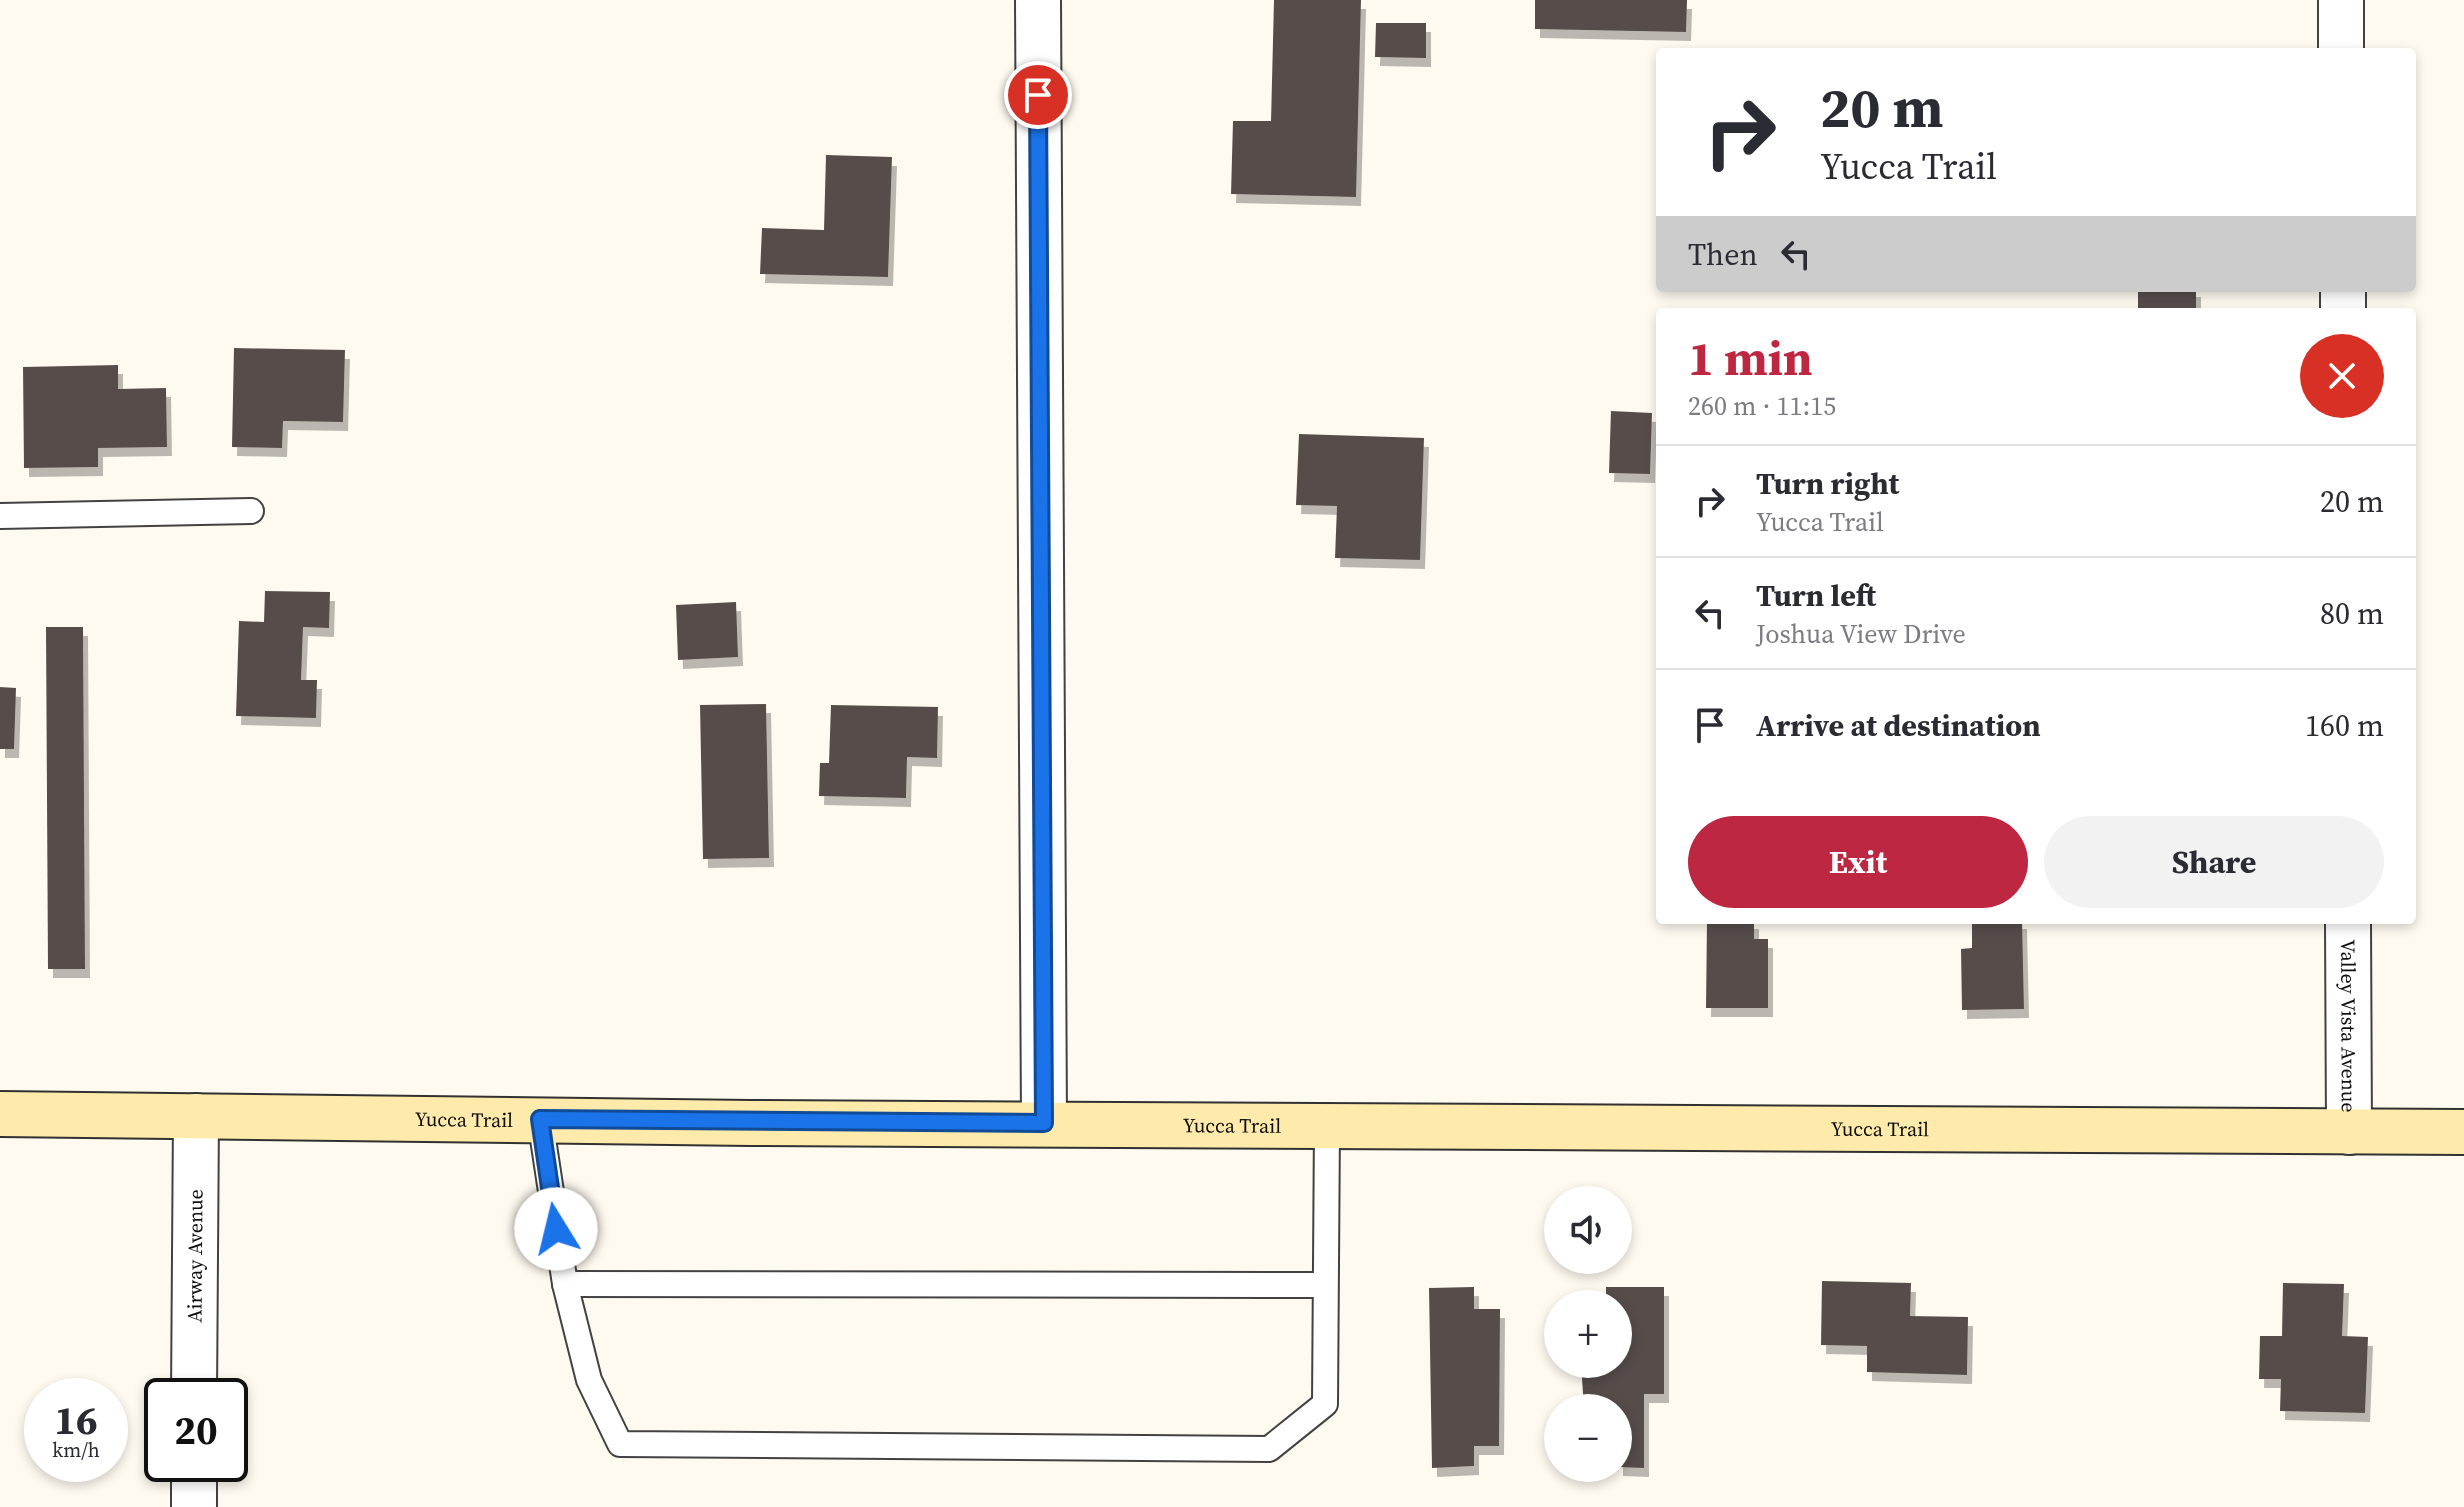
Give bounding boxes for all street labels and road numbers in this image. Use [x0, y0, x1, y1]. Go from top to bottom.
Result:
street label: Valley Vista Avenue [2334, 939, 2363, 1113]
street label: Yucca Trail [415, 1105, 513, 1134]
street label: Yucca Trail [1183, 1111, 1281, 1140]
street label: Yucca Trail [1831, 1115, 1929, 1143]
street label: Airway Avenue [181, 1189, 209, 1323]

